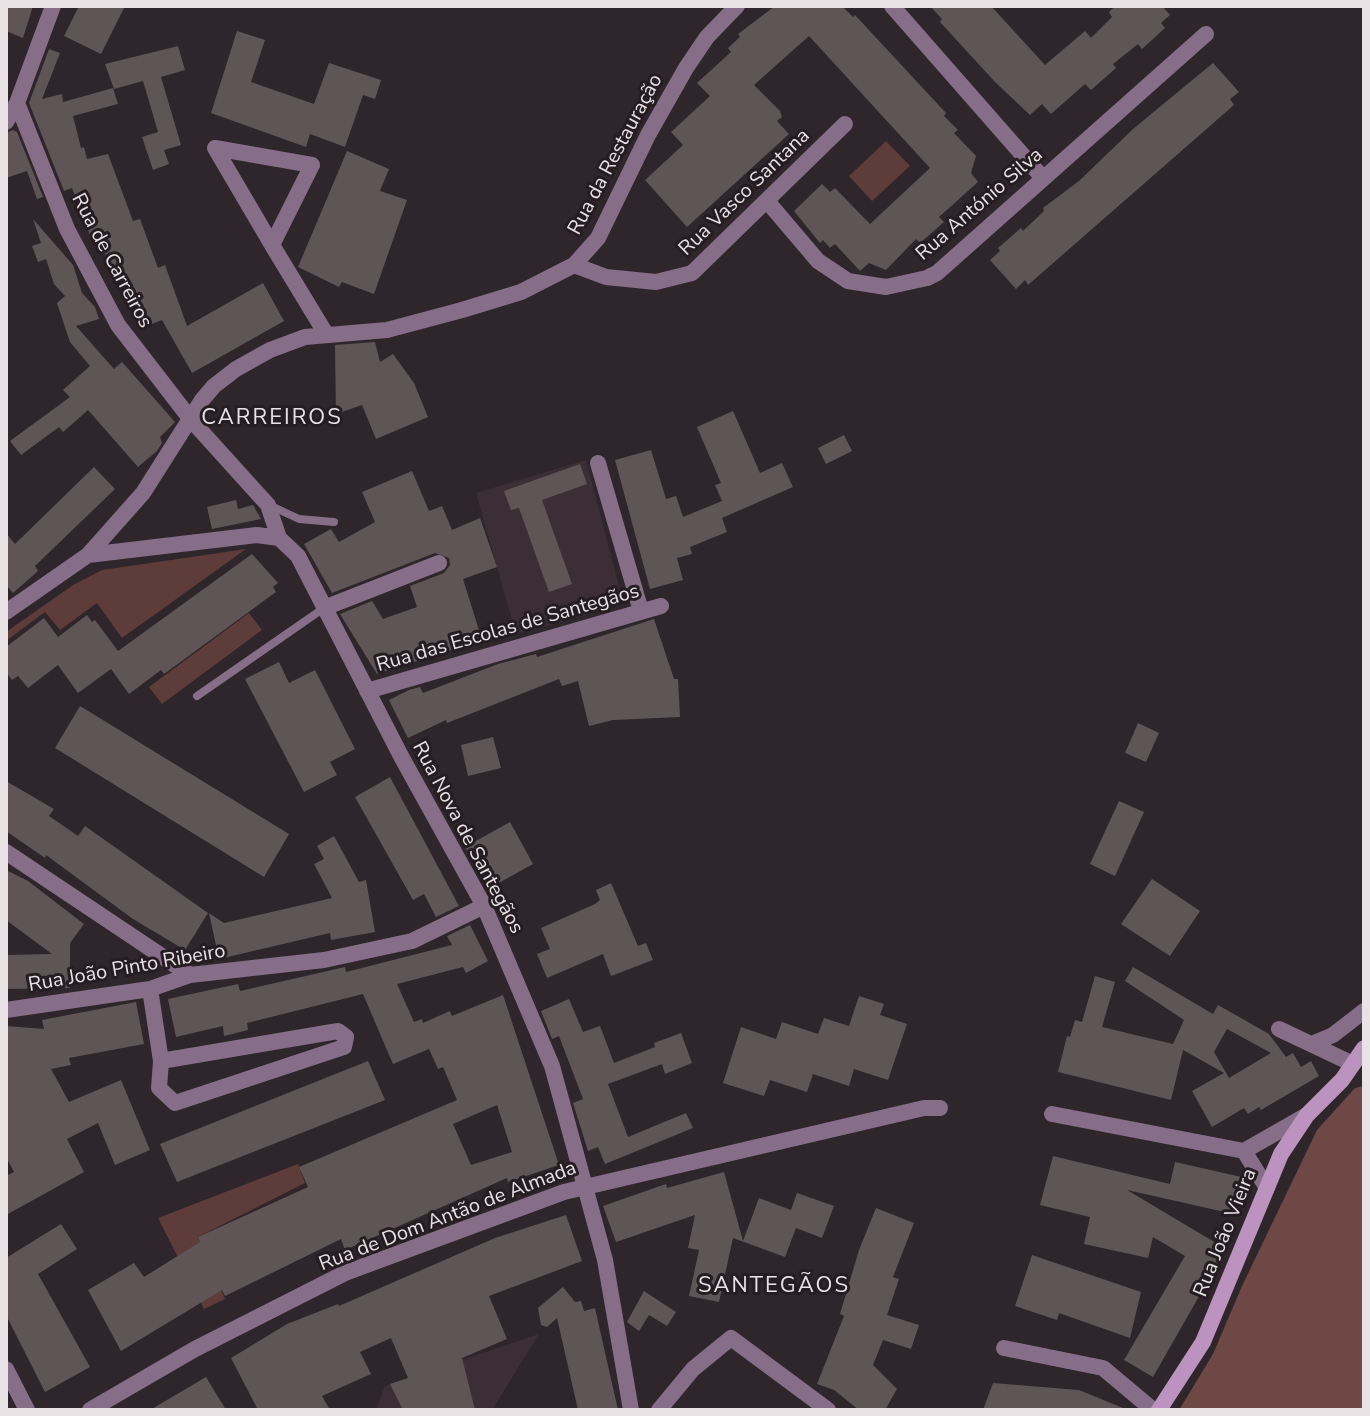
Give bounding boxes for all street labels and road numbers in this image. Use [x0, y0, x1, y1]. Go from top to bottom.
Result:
street label: Rua da Restauração [564, 71, 668, 239]
street label: Rua Vasco Santana [675, 125, 815, 261]
street label: Rua António Silva [912, 143, 1048, 267]
street label: Rua de Carreiros [65, 190, 157, 332]
street label: Rua das Escolas de Santegãos [374, 580, 642, 678]
street label: Rua Nova de Santegãos [406, 738, 528, 938]
street label: Rua João Pinto Ribeiro [27, 940, 227, 998]
street label: Rua de Dom Antão de Almada [316, 1157, 580, 1277]
street label: Rua João Vieira [1189, 1165, 1263, 1301]

